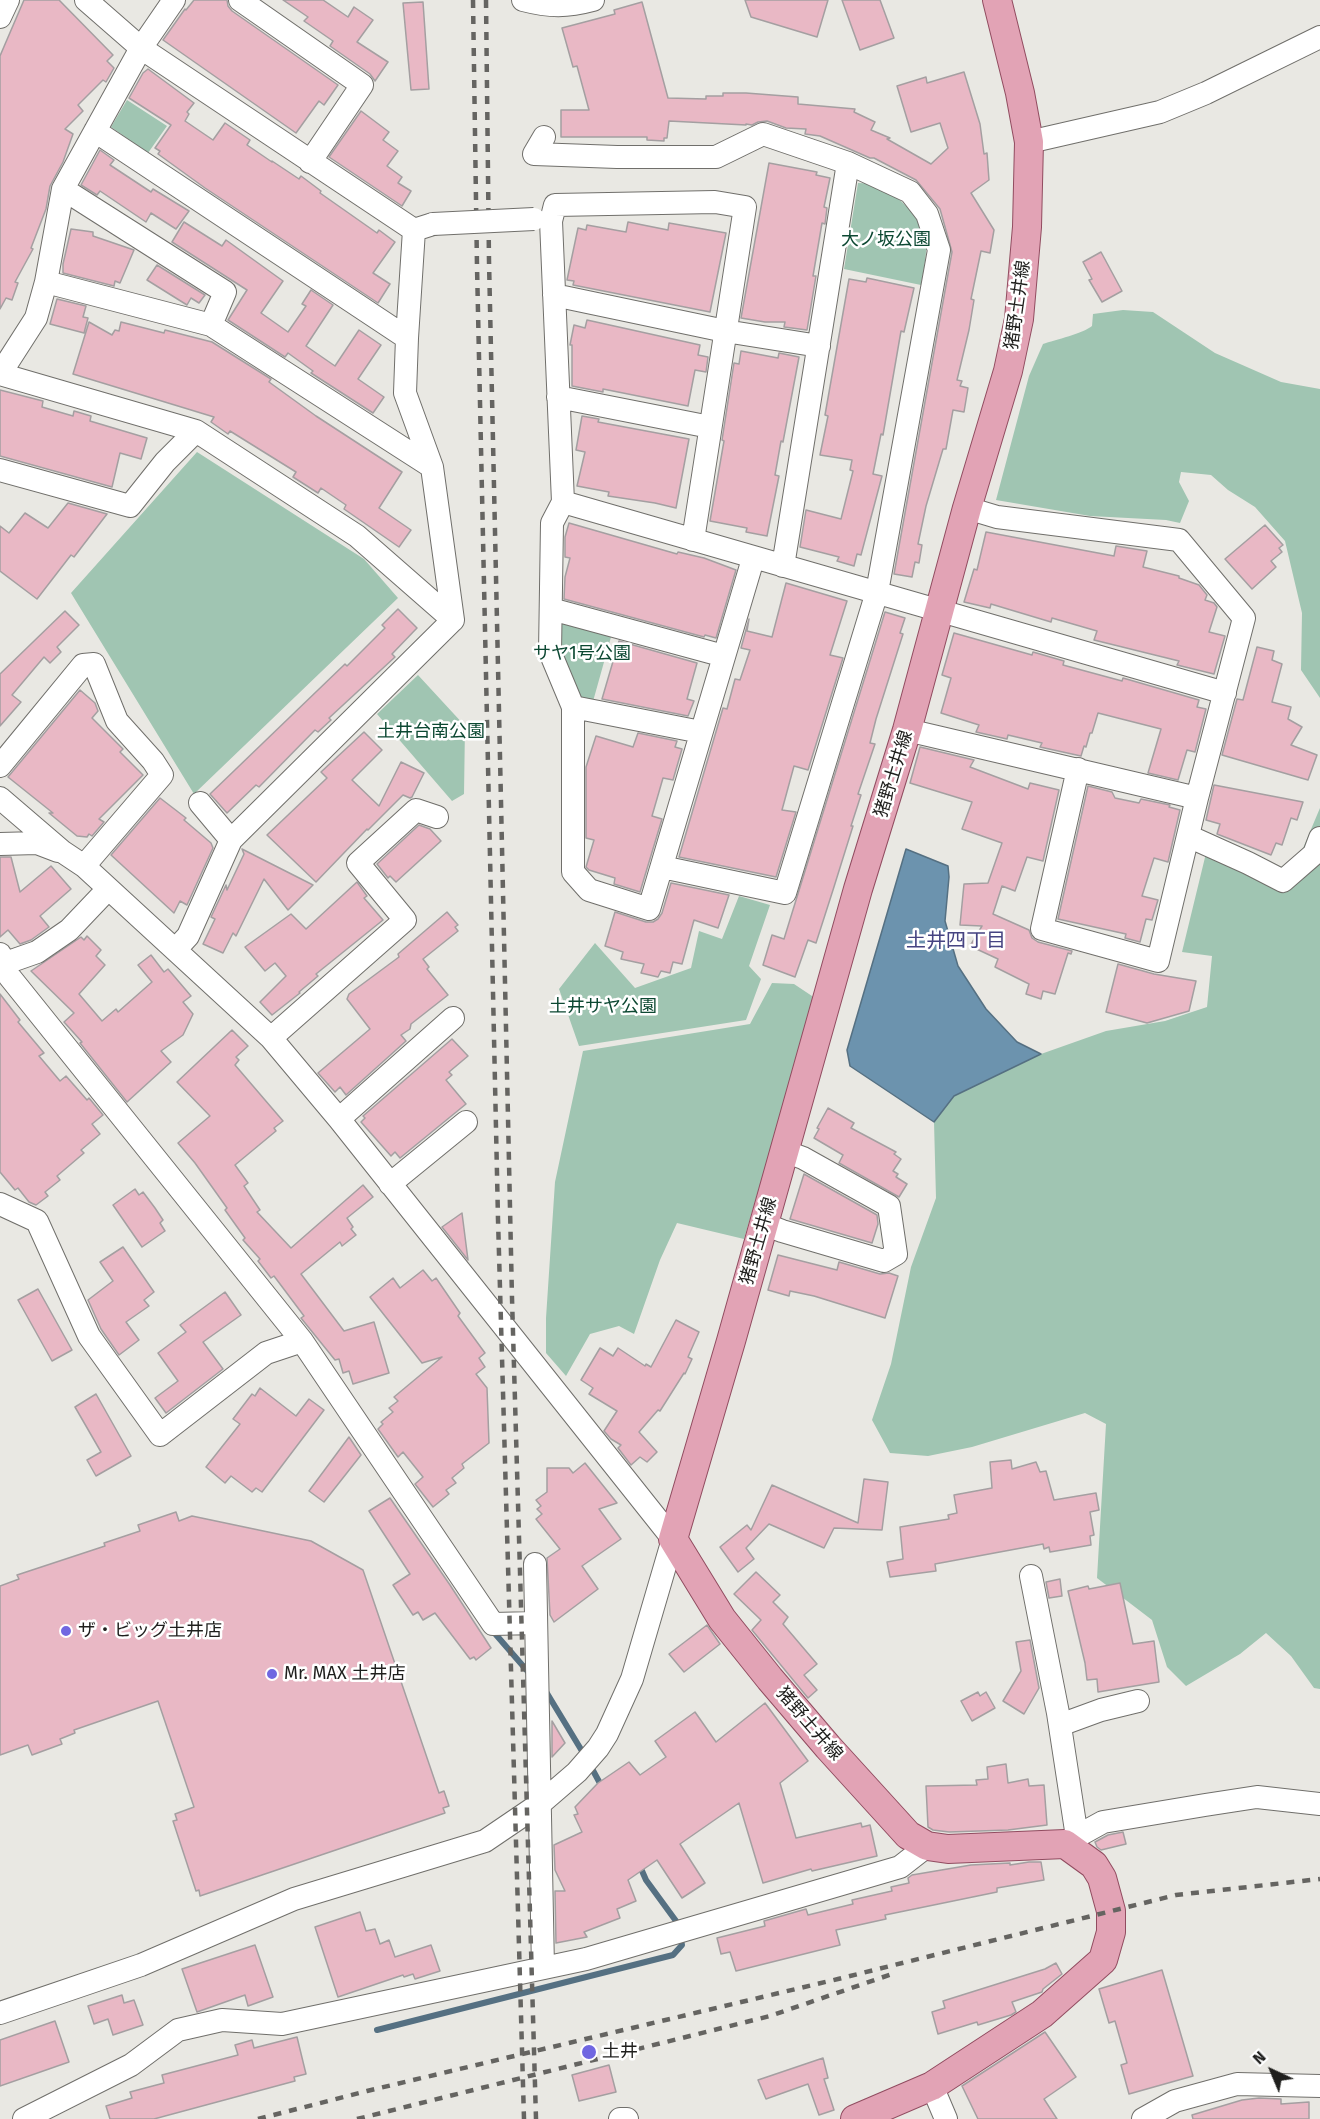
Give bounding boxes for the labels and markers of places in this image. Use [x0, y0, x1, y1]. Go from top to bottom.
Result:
place label: ザ・ビッグ土井店 [78, 1620, 222, 1642]
marker: ザ・ビッグ土井店 [59, 1624, 73, 1638]
place label: Mr. MAX 土井店 [284, 1663, 405, 1685]
marker: Mr. MAX 土井店 [265, 1667, 279, 1681]
place label: 土井 [602, 2041, 638, 2063]
marker: 土井 [580, 2043, 598, 2061]

